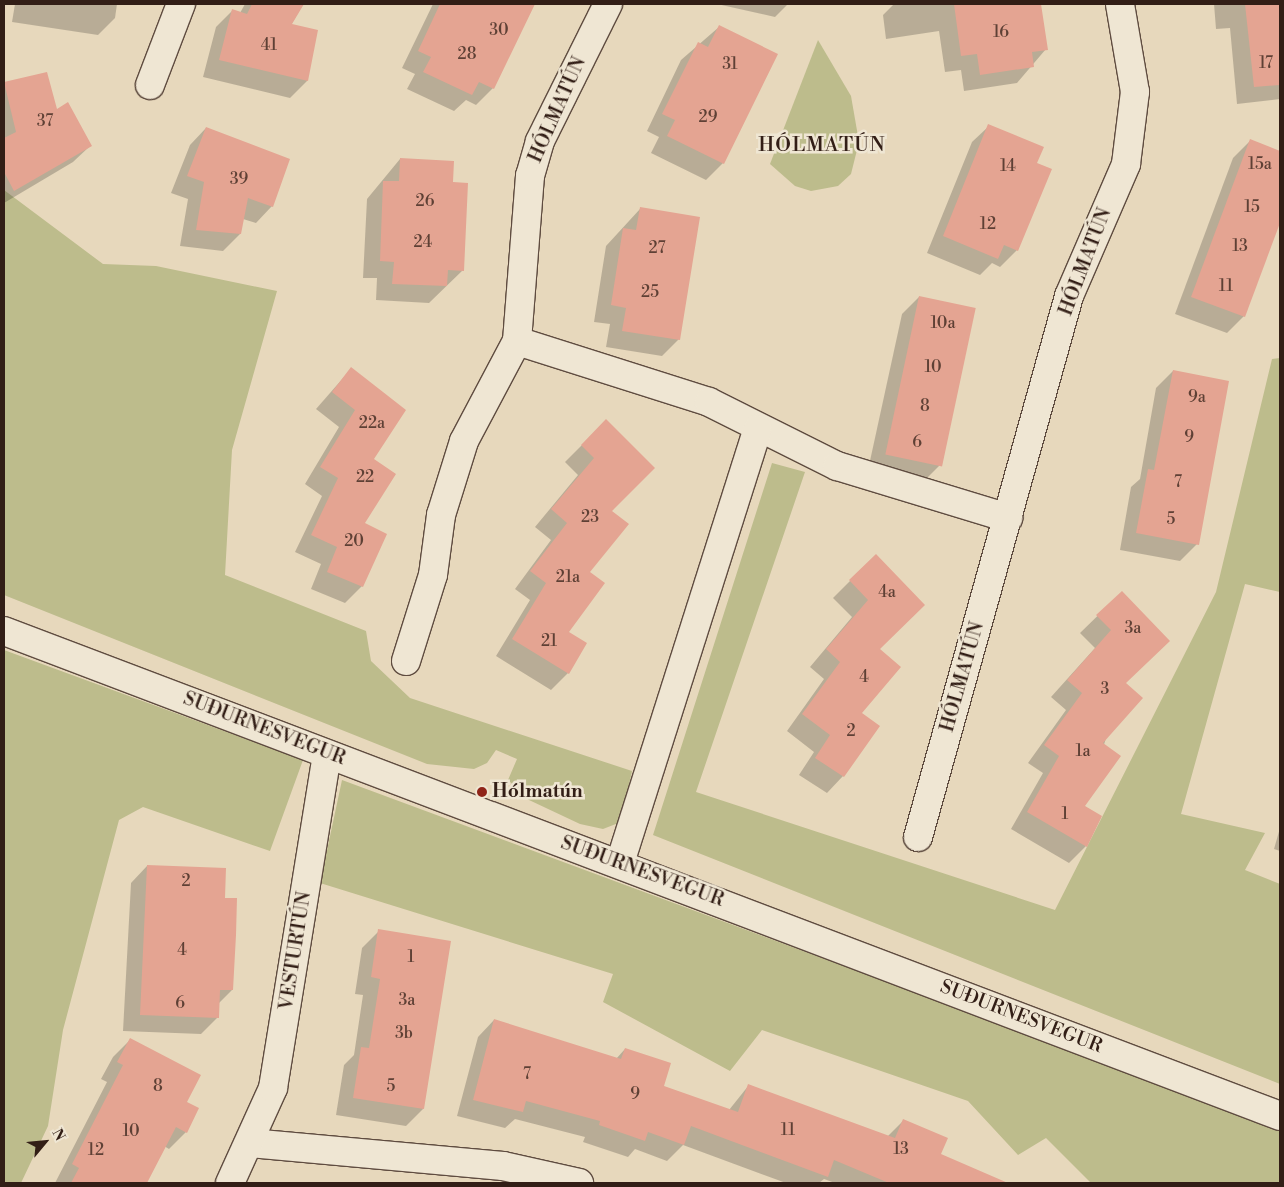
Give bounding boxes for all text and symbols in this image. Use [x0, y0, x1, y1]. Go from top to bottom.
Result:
house number: 30 [489, 20, 509, 40]
house number: 16 [993, 22, 1009, 42]
house number: 41 [261, 35, 277, 55]
house number: 28 [458, 44, 476, 64]
house number: 17 [1259, 53, 1273, 73]
street label: HÓLMATÚN [525, 54, 591, 166]
house number: 31 [722, 54, 738, 74]
house number: 29 [699, 107, 717, 127]
house number: 37 [37, 111, 53, 131]
district label: HÓLMATÚN [757, 133, 887, 157]
house number: 15a [1248, 154, 1272, 174]
house number: 14 [1000, 156, 1016, 176]
house number: 39 [230, 169, 248, 189]
house number: 26 [416, 191, 434, 211]
house number: 15 [1244, 197, 1260, 217]
street label: HÓLMATÚN [1055, 205, 1117, 319]
house number: 12 [980, 214, 996, 234]
house number: 24 [414, 232, 432, 252]
house number: 13 [1232, 236, 1248, 256]
house number: 27 [648, 238, 666, 258]
house number: 11 [1219, 276, 1233, 296]
house number: 25 [641, 282, 659, 302]
house number: 10a [930, 313, 956, 333]
house number: 10 [925, 357, 941, 377]
house number: 9a [1188, 387, 1206, 407]
house number: 8 [920, 396, 930, 416]
house number: 22a [359, 413, 385, 433]
house number: 9 [1184, 427, 1194, 447]
house number: 6 [912, 432, 922, 452]
house number: 22 [356, 467, 374, 487]
house number: 7 [1174, 472, 1182, 492]
house number: 23 [581, 507, 599, 527]
house number: 5 [1167, 509, 1175, 529]
house number: 20 [344, 531, 364, 551]
house number: 21a [556, 567, 580, 587]
house number: 4a [878, 582, 896, 602]
house number: 3a [1125, 618, 1141, 638]
street label: HÓLMATÚN [936, 619, 990, 735]
house number: 21 [541, 631, 557, 651]
house number: 4 [859, 667, 869, 687]
house number: 3 [1101, 679, 1109, 699]
street label: SUÐURNESVEGUR [180, 688, 348, 770]
house number: 2 [846, 721, 856, 741]
house number: 1a [1076, 741, 1090, 761]
place label: Hólmatún [492, 781, 583, 803]
marker: Hólmatún [476, 786, 488, 798]
house number: 1 [1062, 804, 1068, 824]
street label: SUÐURNESVEGUR [557, 832, 727, 912]
house number: 2 [181, 871, 191, 891]
street label: VESTURTÚN [275, 890, 317, 1012]
house number: 4 [177, 940, 187, 960]
house number: 1 [408, 947, 414, 967]
street label: SUÐURNESVEGUR [937, 976, 1105, 1058]
house number: 3a [399, 990, 415, 1010]
house number: 6 [175, 993, 185, 1013]
house number: 3b [395, 1023, 413, 1043]
house number: 7 [523, 1064, 531, 1084]
house number: 8 [153, 1076, 163, 1096]
house number: 5 [387, 1076, 395, 1096]
house number: 9 [630, 1084, 640, 1104]
north arrow [20, 1117, 70, 1167]
house number: 11 [781, 1120, 795, 1140]
house number: 10 [123, 1121, 139, 1141]
text: N [48, 1126, 69, 1144]
house number: 13 [893, 1139, 909, 1159]
house number: 12 [88, 1140, 104, 1160]

